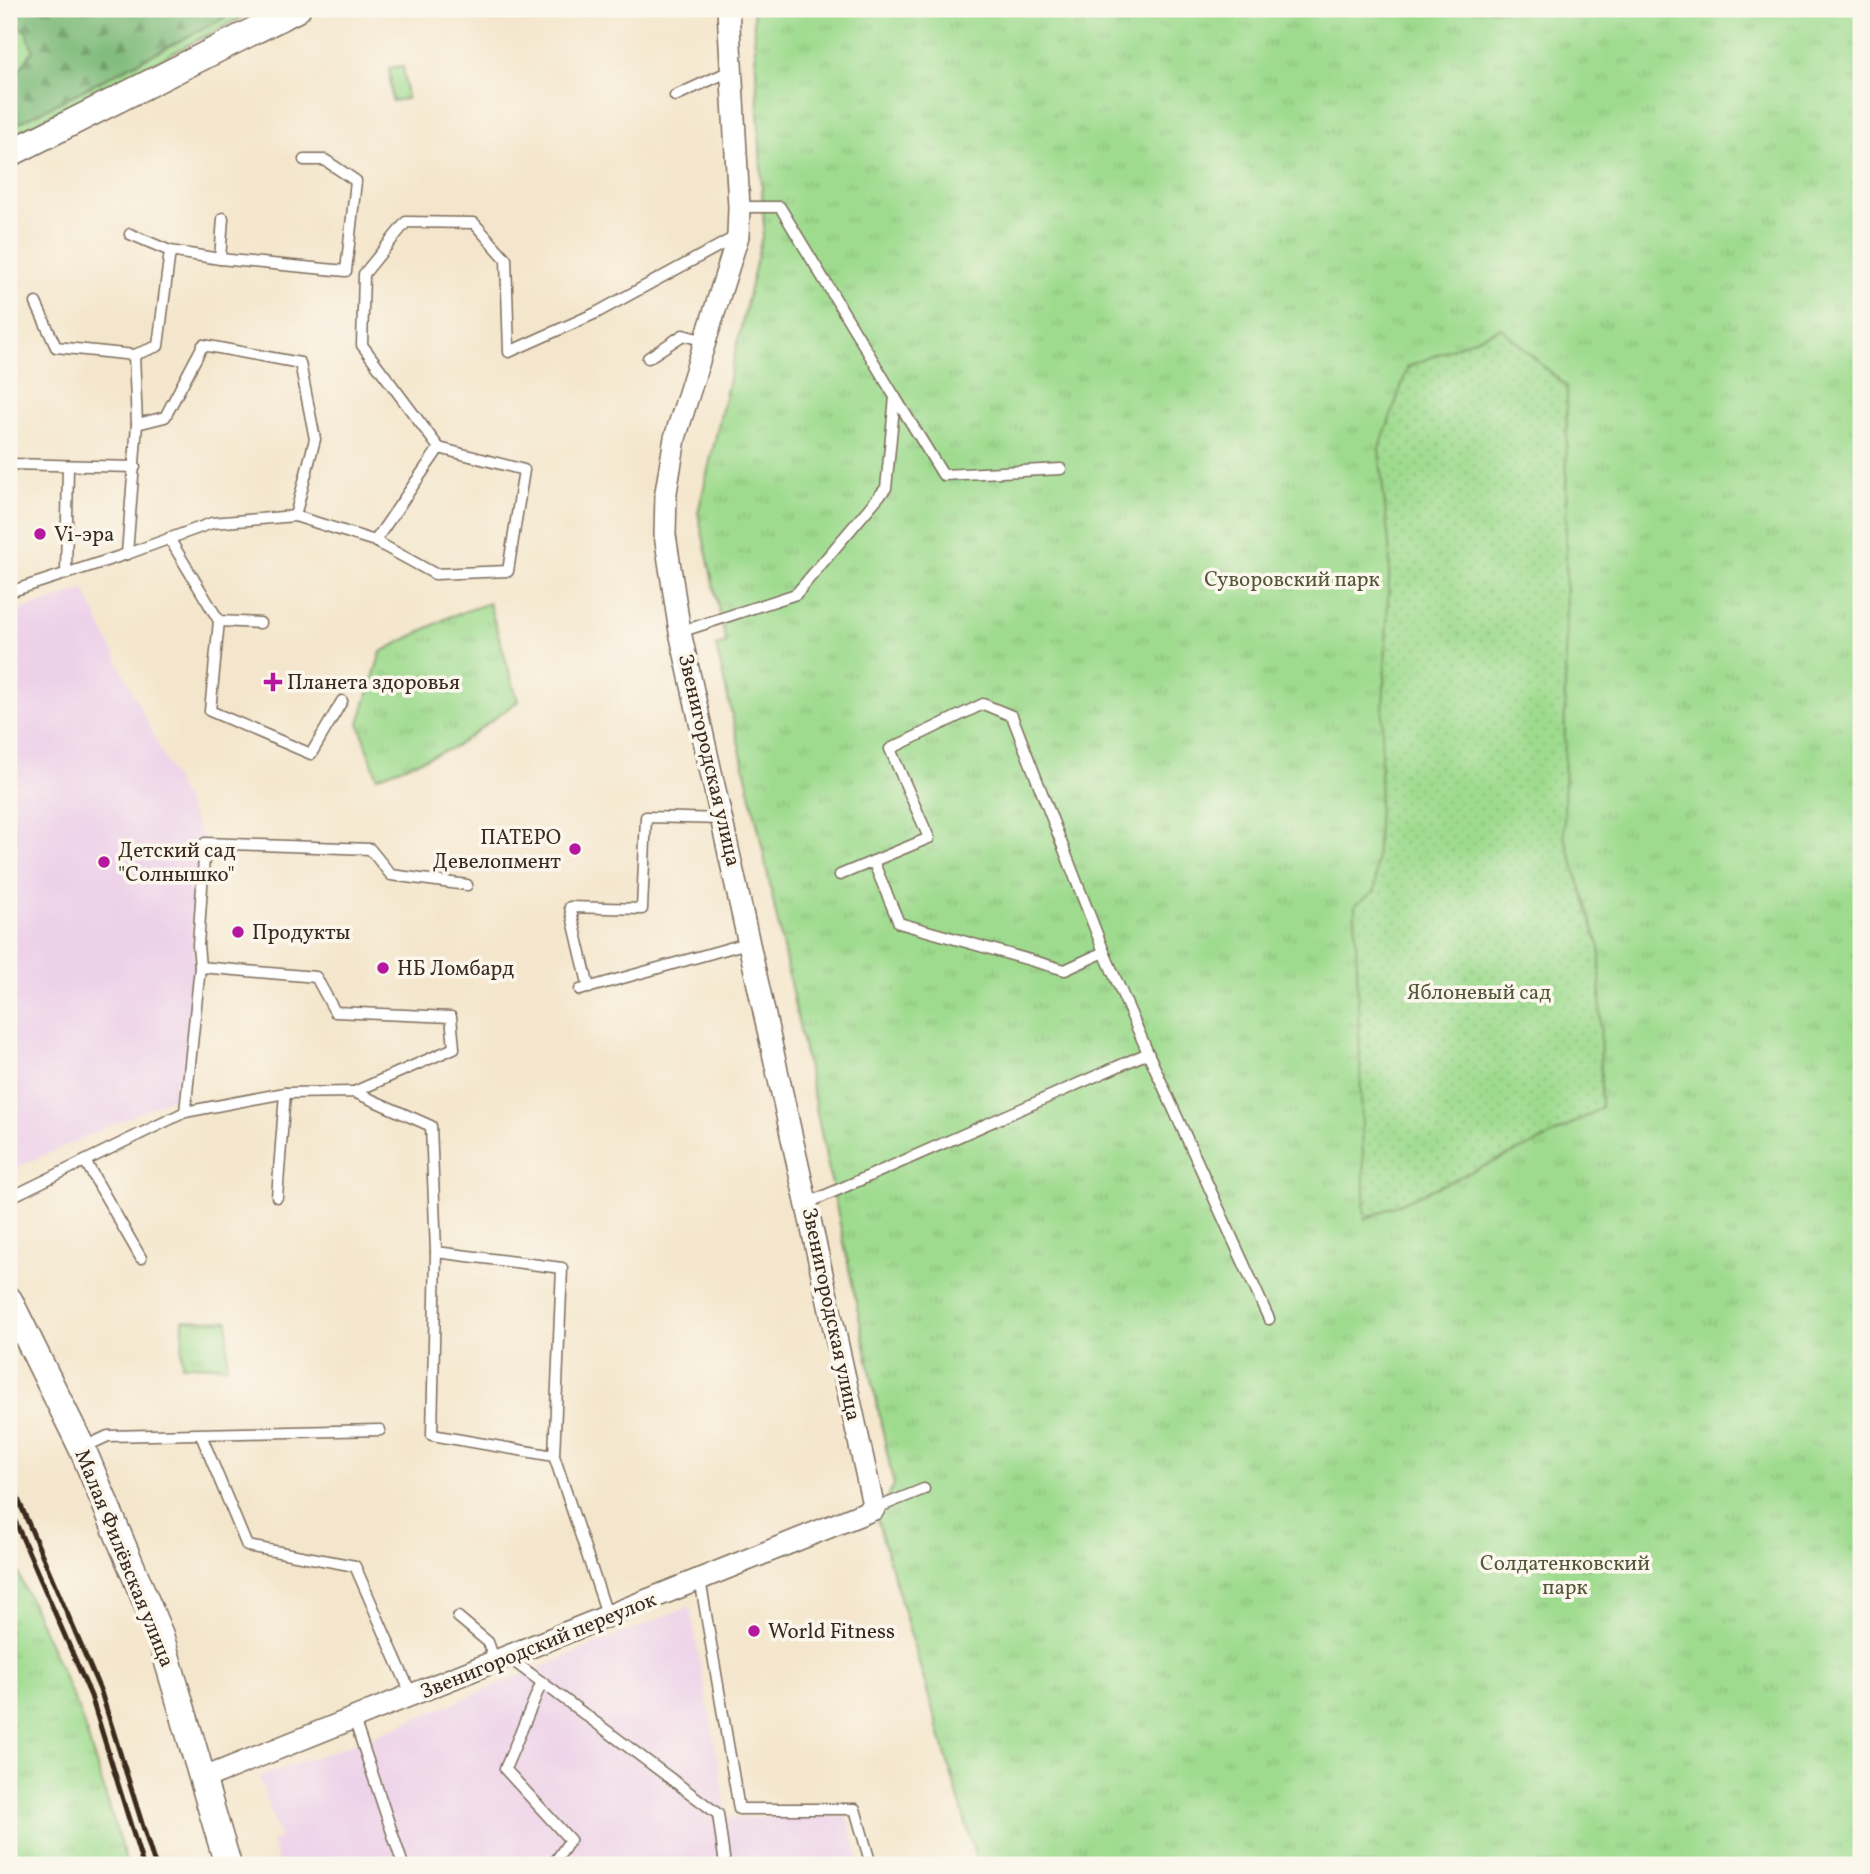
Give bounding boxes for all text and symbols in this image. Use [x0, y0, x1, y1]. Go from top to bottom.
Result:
place label: Vi-эра [54, 521, 115, 550]
marker: Vi-эра [32, 526, 48, 542]
park label: Суворовский парк [1204, 566, 1380, 595]
street label: Звенигородская улица [670, 651, 747, 870]
place label: Планета здоровья [287, 669, 460, 698]
marker: Планета здоровья [265, 674, 281, 690]
place label: ПАТЕРО Девелопмент [433, 824, 561, 877]
place label: Детский сад "Солнышко" [118, 837, 236, 890]
marker: ПАТЕРО Девелопмент [567, 841, 583, 857]
marker: Детский сад "Солнышко" [96, 854, 112, 870]
place label: Продукты [252, 919, 351, 948]
marker: Продукты [230, 924, 246, 940]
place label: НБ Ломбард [397, 955, 514, 984]
marker: НБ Ломбард [375, 960, 391, 976]
park label: Яблоневый сад [1407, 979, 1551, 1008]
street label: Звенигородская улица [794, 1205, 867, 1424]
street label: Малая Филёвская улица [67, 1445, 181, 1672]
park label: Солдатенковский парк [1480, 1550, 1650, 1603]
street label: Звенигородский переулок [416, 1586, 661, 1707]
place label: World Fitness [768, 1618, 895, 1647]
marker: World Fitness [746, 1623, 762, 1639]

